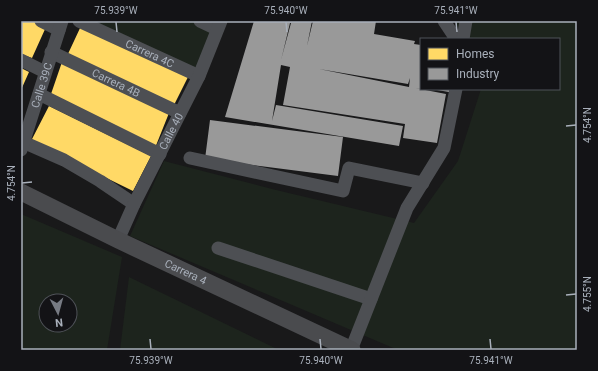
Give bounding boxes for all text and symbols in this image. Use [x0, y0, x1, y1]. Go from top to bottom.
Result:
text: 75.939°W [94, 5, 138, 16]
text: 75.940°W [264, 5, 308, 16]
text: 75.941°W [434, 5, 478, 16]
street label: Carrera 4C [124, 37, 176, 70]
legend [420, 38, 560, 90]
text: Homes [456, 47, 494, 61]
street label: Calle 39C [28, 61, 55, 109]
street label: Carrera 4B [90, 66, 142, 100]
text: Industry [456, 67, 500, 81]
text: 4.754°N [582, 107, 593, 143]
street label: Calle 40 [156, 111, 186, 152]
text: 4.754°N [6, 165, 17, 201]
street label: Carrera 4 [163, 256, 209, 287]
text: 4.755°N [582, 276, 593, 312]
north arrow [38, 293, 78, 333]
text: N [54, 316, 64, 329]
text: 75.939°W [129, 355, 173, 366]
text: 75.940°W [299, 355, 343, 366]
text: 75.941°W [469, 355, 513, 366]

